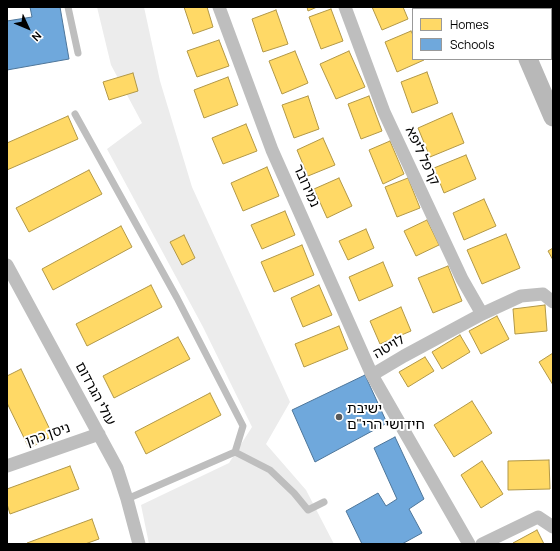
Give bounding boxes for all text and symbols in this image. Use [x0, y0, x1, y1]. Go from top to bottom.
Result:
north arrow [8, 8, 48, 48]
legend [412, 8, 552, 60]
text: Homes [450, 16, 489, 33]
text: N [29, 29, 45, 45]
text: Schools [450, 36, 494, 53]
street label: קרפל ליפא [401, 124, 443, 188]
street label: נמירובר [289, 162, 323, 210]
street label: לויטה [370, 331, 408, 363]
street label: עולי הגרדום [71, 359, 119, 429]
place label: ישיבת חידושי הרי"ם [347, 401, 425, 434]
marker: ישיבת חידושי הרי"ם [334, 412, 344, 422]
street label: ניסן כהן [23, 420, 73, 450]

